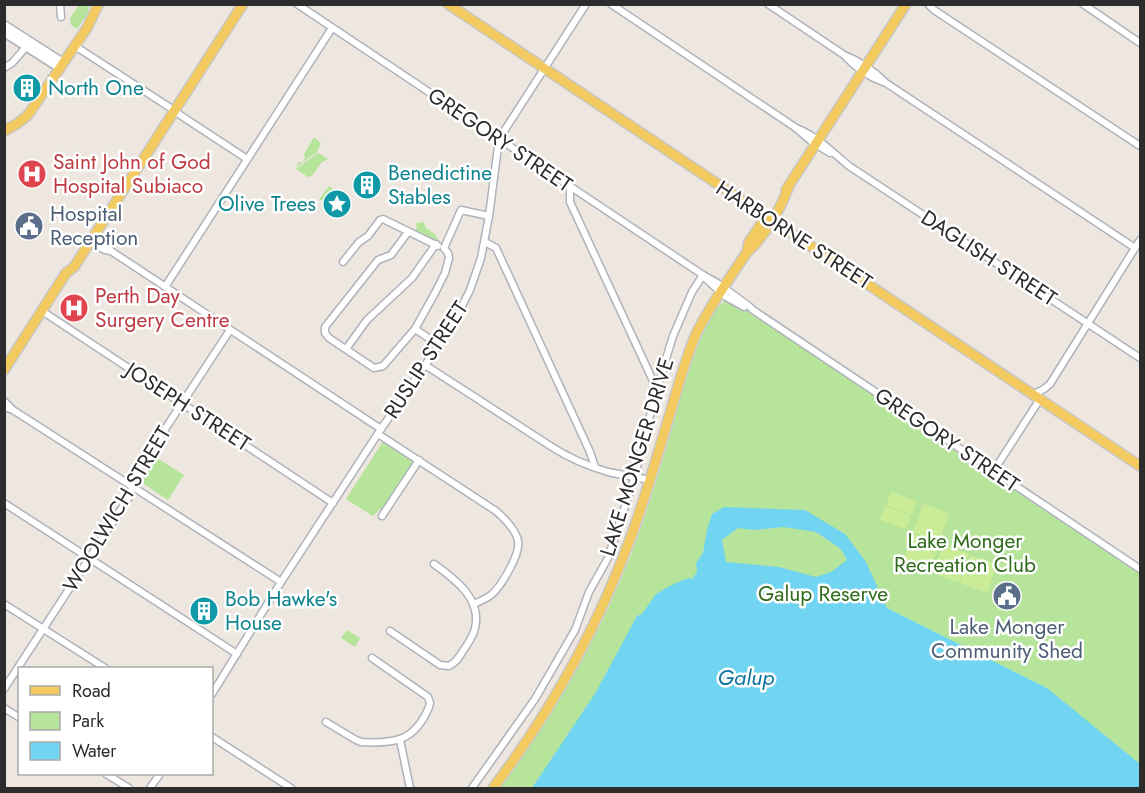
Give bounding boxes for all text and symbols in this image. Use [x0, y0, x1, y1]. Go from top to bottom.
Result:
building icon: North One [11, 72, 43, 104]
place label: North One [48, 73, 144, 103]
street label: GREGORY STREET [422, 81, 578, 200]
place label: Saint John of God Hospital Subiaco [53, 147, 211, 201]
hospital icon: Saint John of God Hospital Subiaco [16, 158, 48, 190]
place label: Benedictine Stables [388, 158, 492, 212]
building icon: Benedictine Stables [351, 169, 383, 201]
street label: HARBORNE STREET [710, 173, 878, 297]
place icon: Olive Trees [321, 188, 353, 220]
place label: Olive Trees [218, 189, 316, 219]
place label: Hospital Reception [50, 199, 138, 253]
street label: DAGLISH STREET [915, 203, 1063, 313]
public building icon: Hospital Reception [13, 210, 45, 242]
place label: Perth Day Surgery Centre [95, 281, 230, 335]
hospital icon: Perth Day Surgery Centre [58, 292, 90, 324]
street label: RUSLIP STREET [377, 295, 475, 425]
street label: JOSEPH STREET [117, 354, 256, 459]
street label: LAKE MONGER DRIVE [593, 354, 681, 560]
street label: GREGORY STREET [869, 381, 1025, 500]
street label: WOOLWICH STREET [56, 420, 179, 598]
park label: Lake Monger Recreation Club [894, 526, 1036, 580]
park label: Galup Reserve [758, 579, 888, 609]
public building icon: Lake Monger Community Shed [991, 580, 1023, 612]
place label: Bob Hawke's House [225, 584, 337, 638]
building icon: Bob Hawke's House [188, 595, 220, 627]
place label: Lake Monger Community Shed [931, 612, 1083, 666]
water label: Galup [718, 661, 774, 693]
legend [18, 667, 213, 775]
text: Road [72, 678, 111, 704]
text: Park [72, 708, 104, 734]
text: Water [72, 738, 117, 764]

